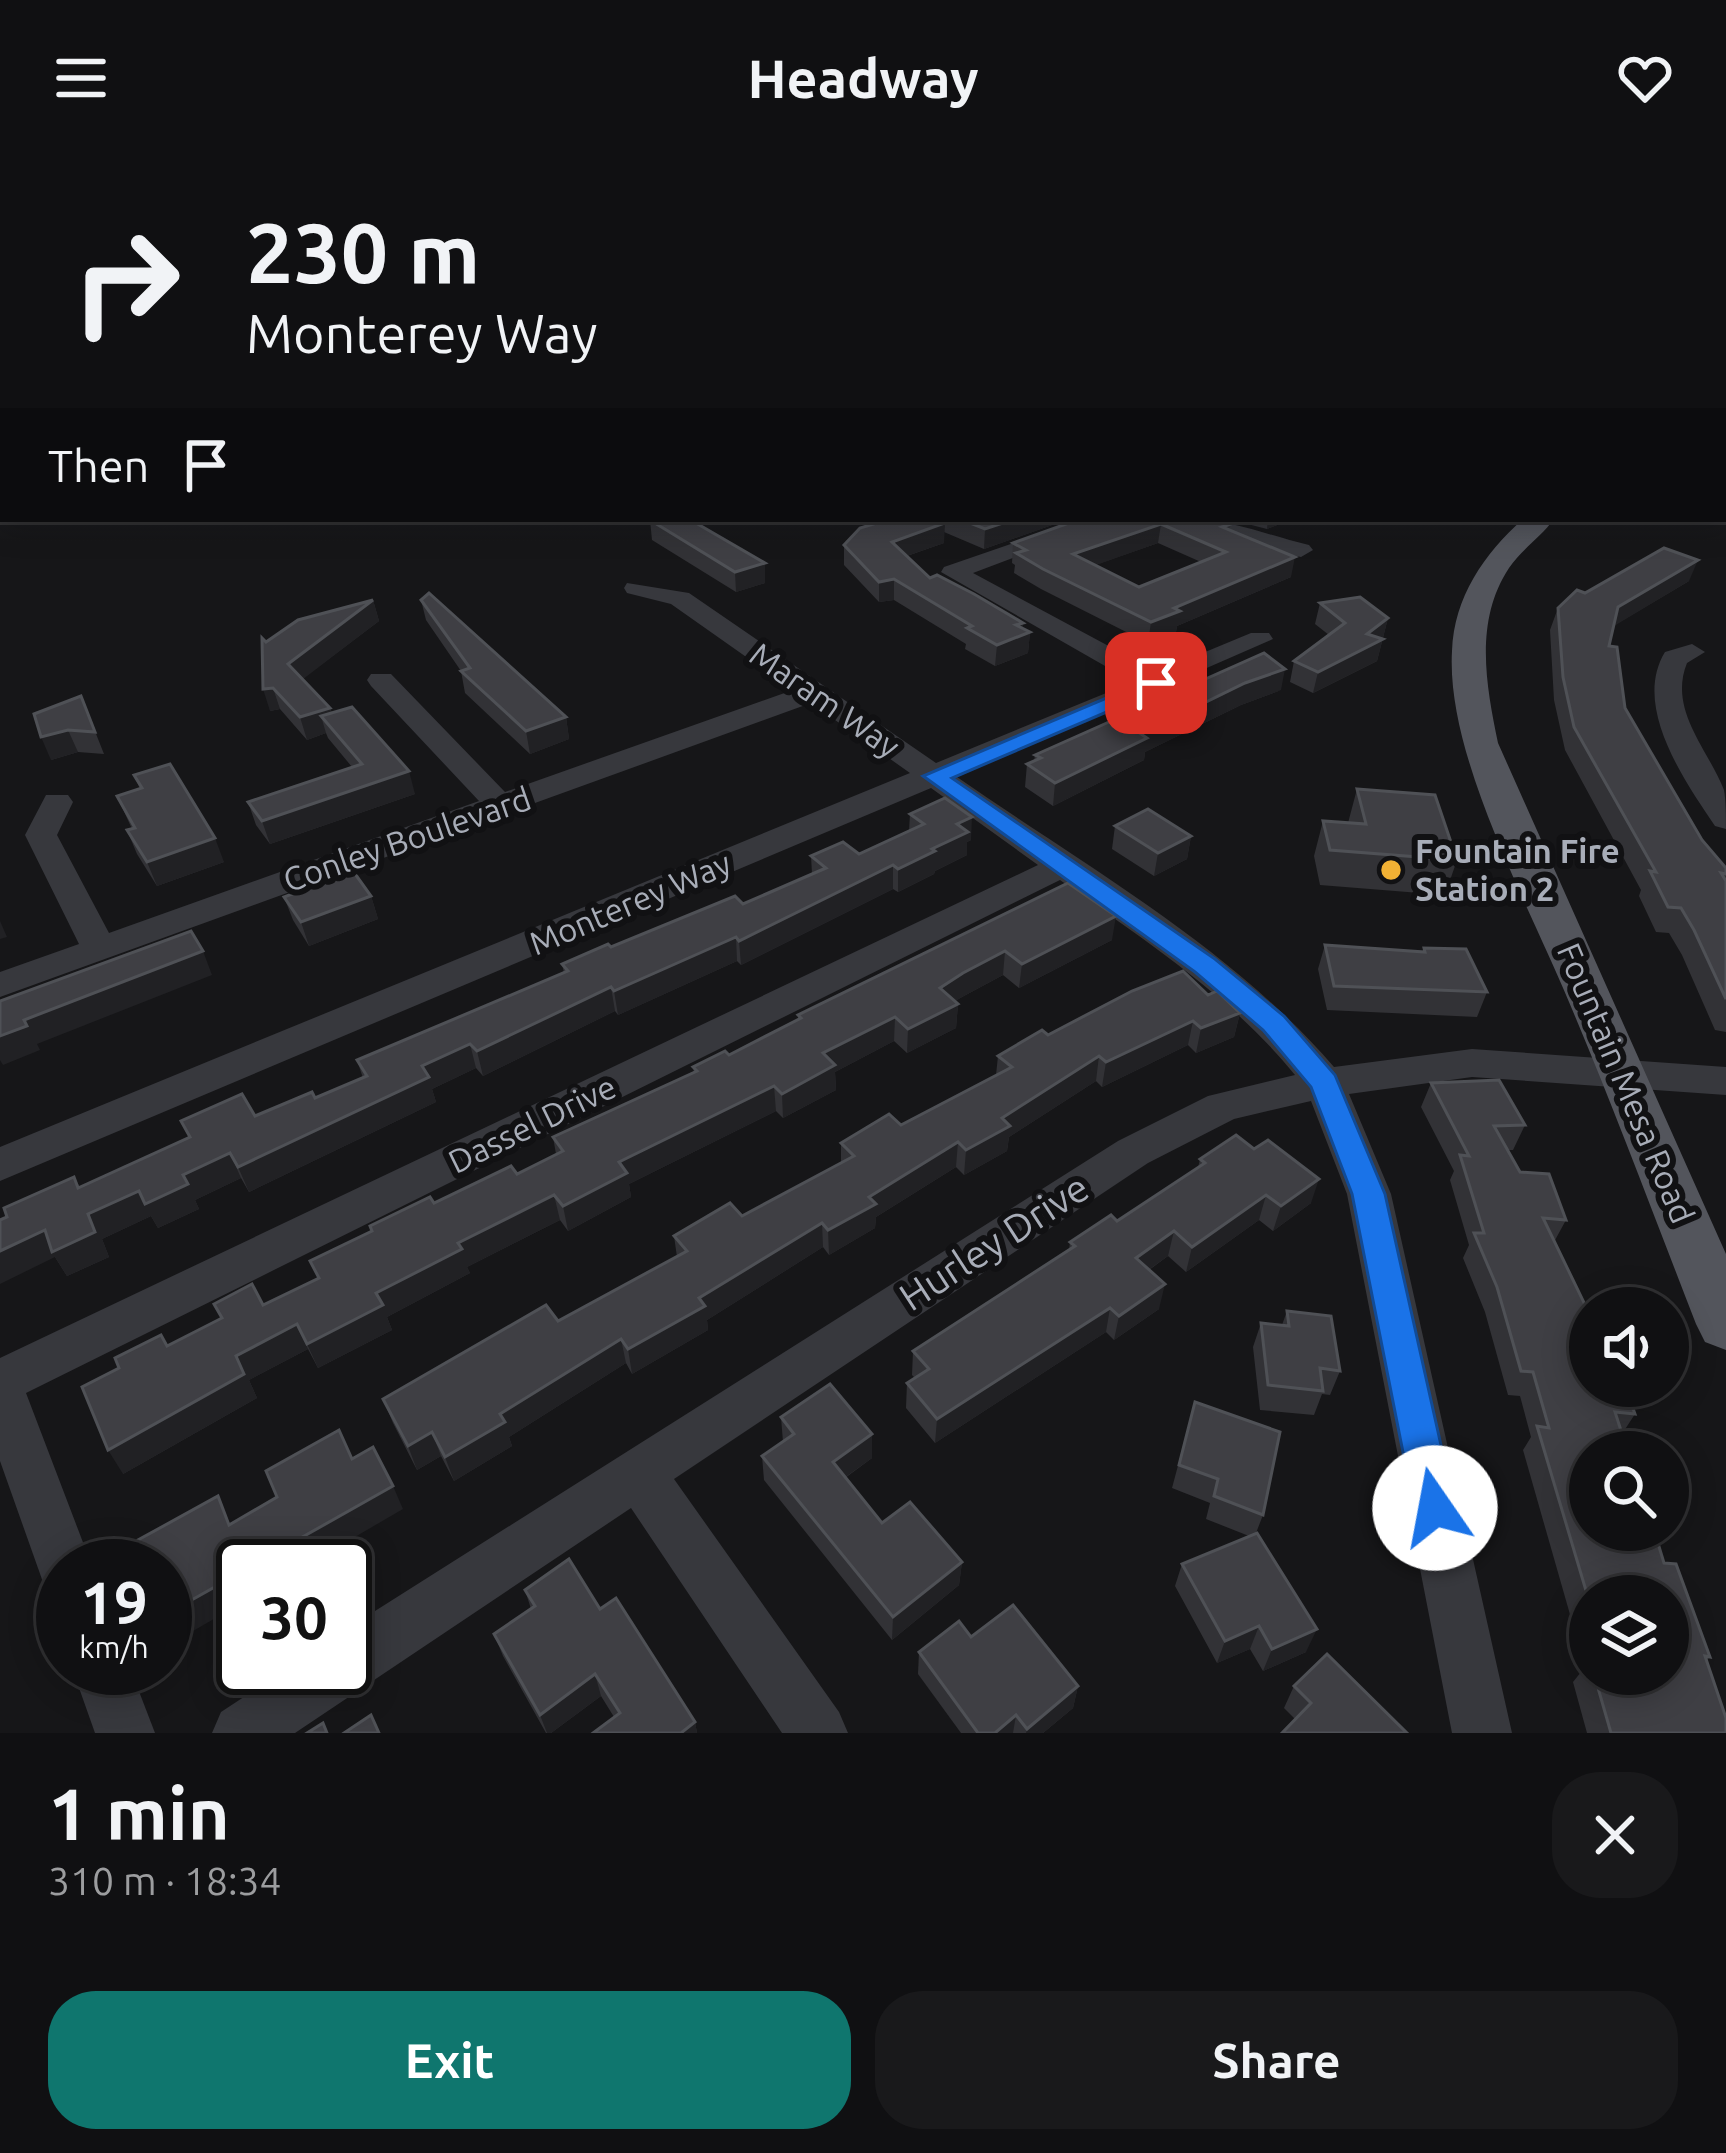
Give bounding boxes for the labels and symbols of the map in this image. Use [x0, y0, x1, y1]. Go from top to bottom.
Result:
pin [1105, 632, 1207, 734]
street label: Maram Way [743, 635, 907, 765]
street label: Conley Boulevard [278, 779, 536, 898]
place label: Fountain Fire Station 2 [1415, 832, 1620, 907]
street label: Monterey Way [524, 844, 736, 962]
marker: Fountain Fire Station 2 [1378, 857, 1404, 883]
street label: Fountain Mesa Road [1551, 937, 1702, 1228]
street label: Dassel Drive [442, 1067, 621, 1180]
street label: Hurley Drive [891, 1165, 1096, 1318]
position arrow [1372, 1445, 1498, 1571]
speed limit sign: 30 [216, 1539, 372, 1695]

